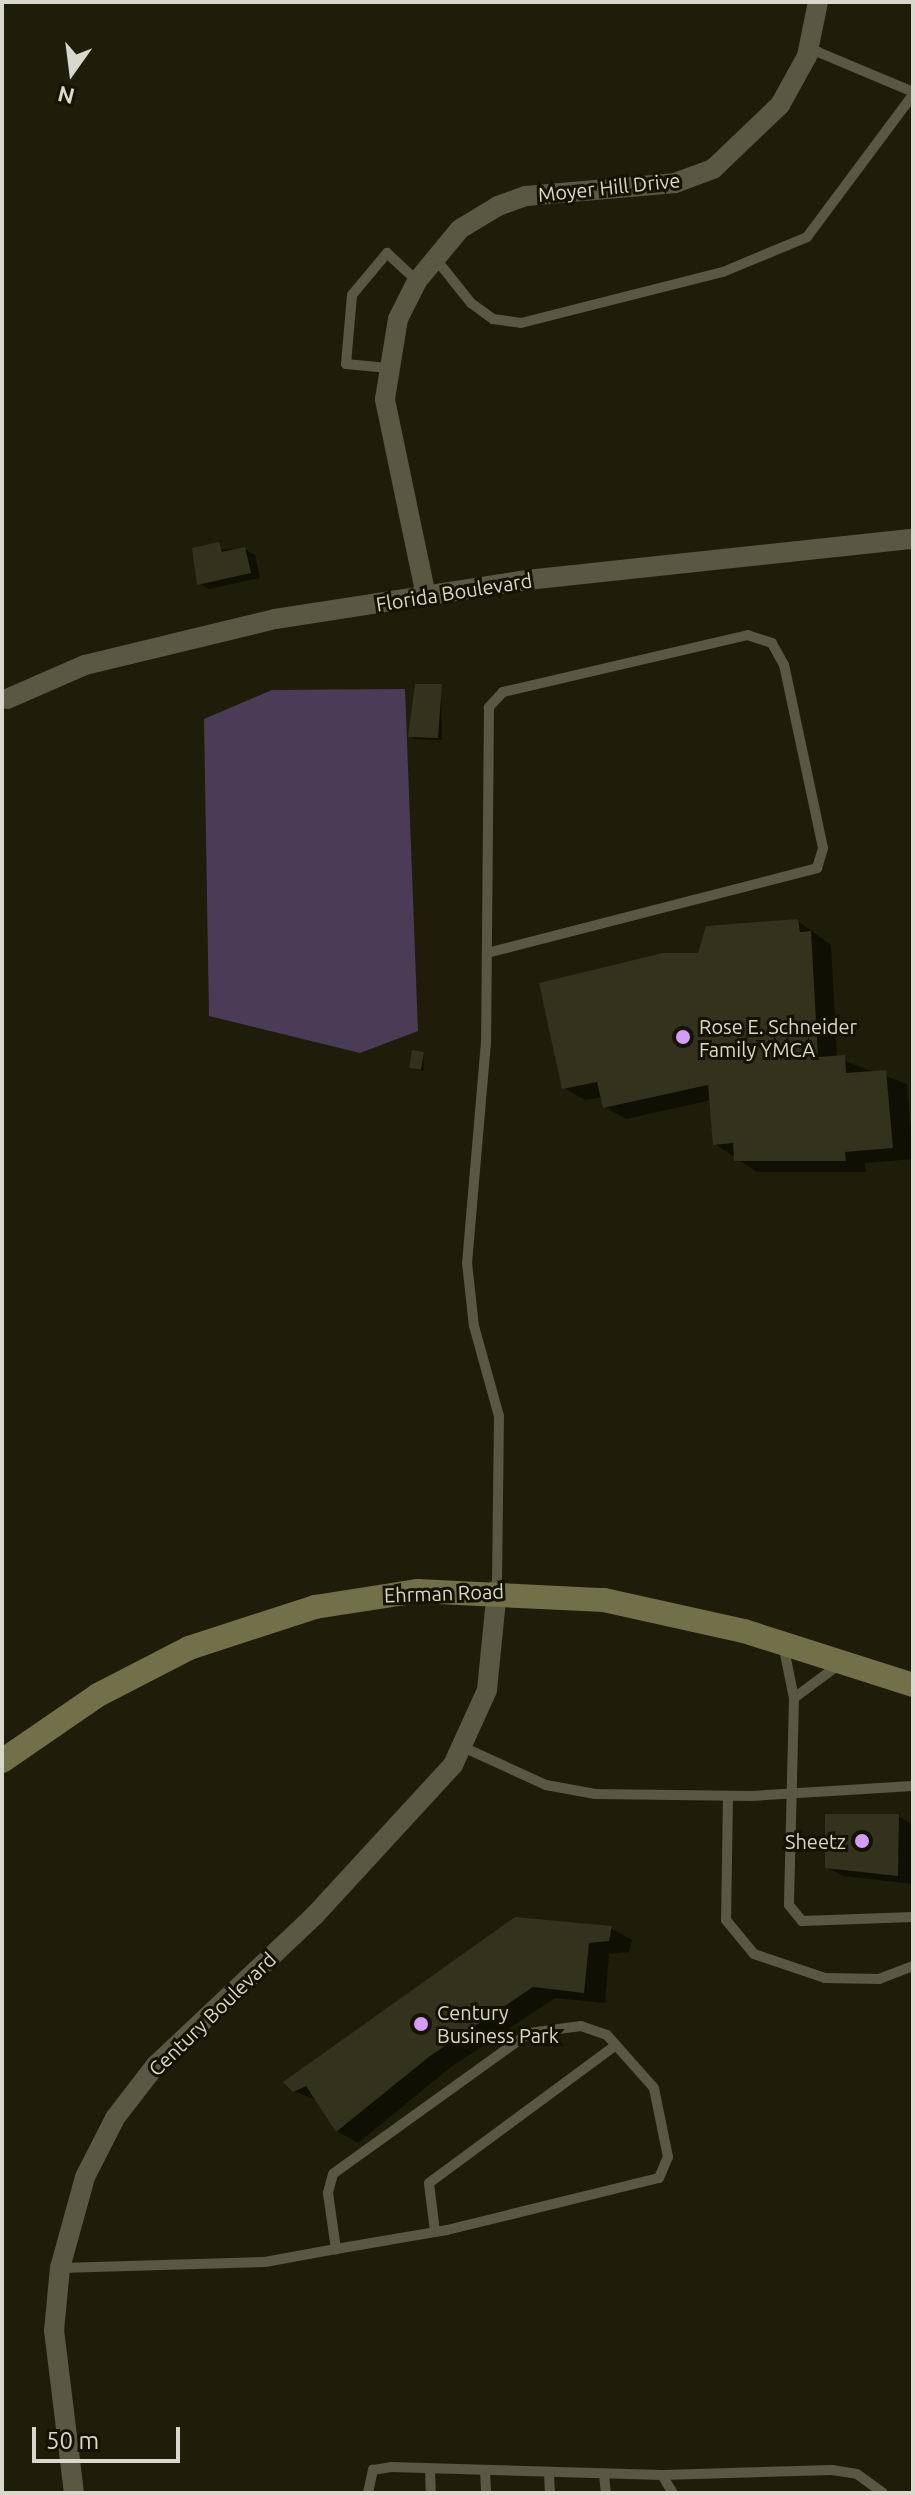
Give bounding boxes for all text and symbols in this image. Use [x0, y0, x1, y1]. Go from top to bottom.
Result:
north arrow [32, 32, 112, 112]
text: N [55, 82, 77, 110]
street label: Moyer Hill Drive [537, 168, 681, 206]
street label: Florida Boulevard [374, 568, 534, 616]
place label: Rose E. Schneider Family YMCA [699, 1014, 857, 1061]
marker: Rose E. Schneider Family YMCA [674, 1028, 692, 1046]
street label: Ehrman Road [384, 1579, 504, 1607]
place label: Sheetz [785, 1829, 846, 1853]
marker: Sheetz [853, 1832, 871, 1850]
street label: Century Boulevard [143, 1947, 281, 2081]
place label: Century Business Park [437, 2000, 559, 2047]
marker: Century Business Park [412, 2015, 430, 2033]
scale bar [36, 2411, 184, 2461]
text: 50 m [46, 2427, 99, 2454]

